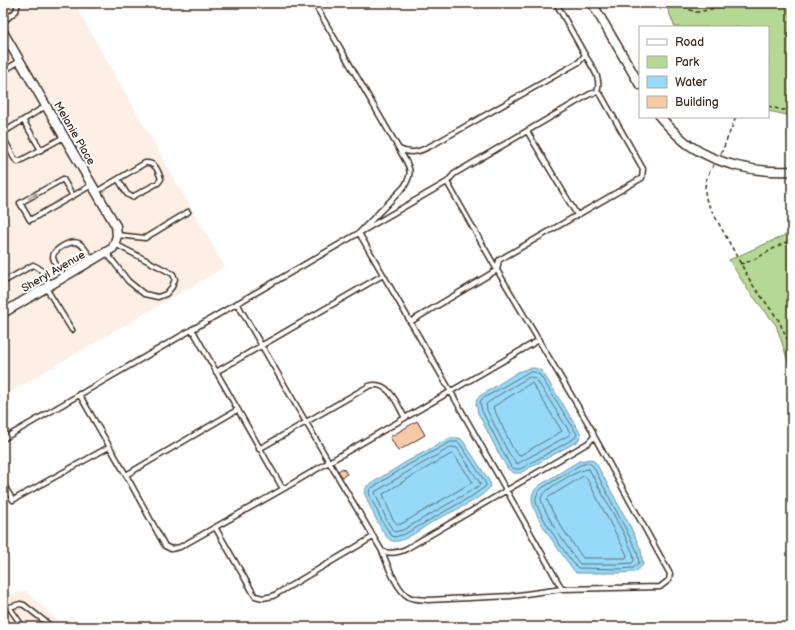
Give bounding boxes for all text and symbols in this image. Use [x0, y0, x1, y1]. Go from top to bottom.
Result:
legend [639, 26, 769, 118]
text: Road [675, 35, 704, 50]
text: Park [675, 55, 699, 70]
text: Water [675, 75, 707, 90]
text: Building [675, 95, 719, 110]
street label: Melanie Place [51, 99, 98, 168]
one-way arrow [27, 193, 39, 200]
street label: Sheryl Avenue [19, 248, 88, 295]

